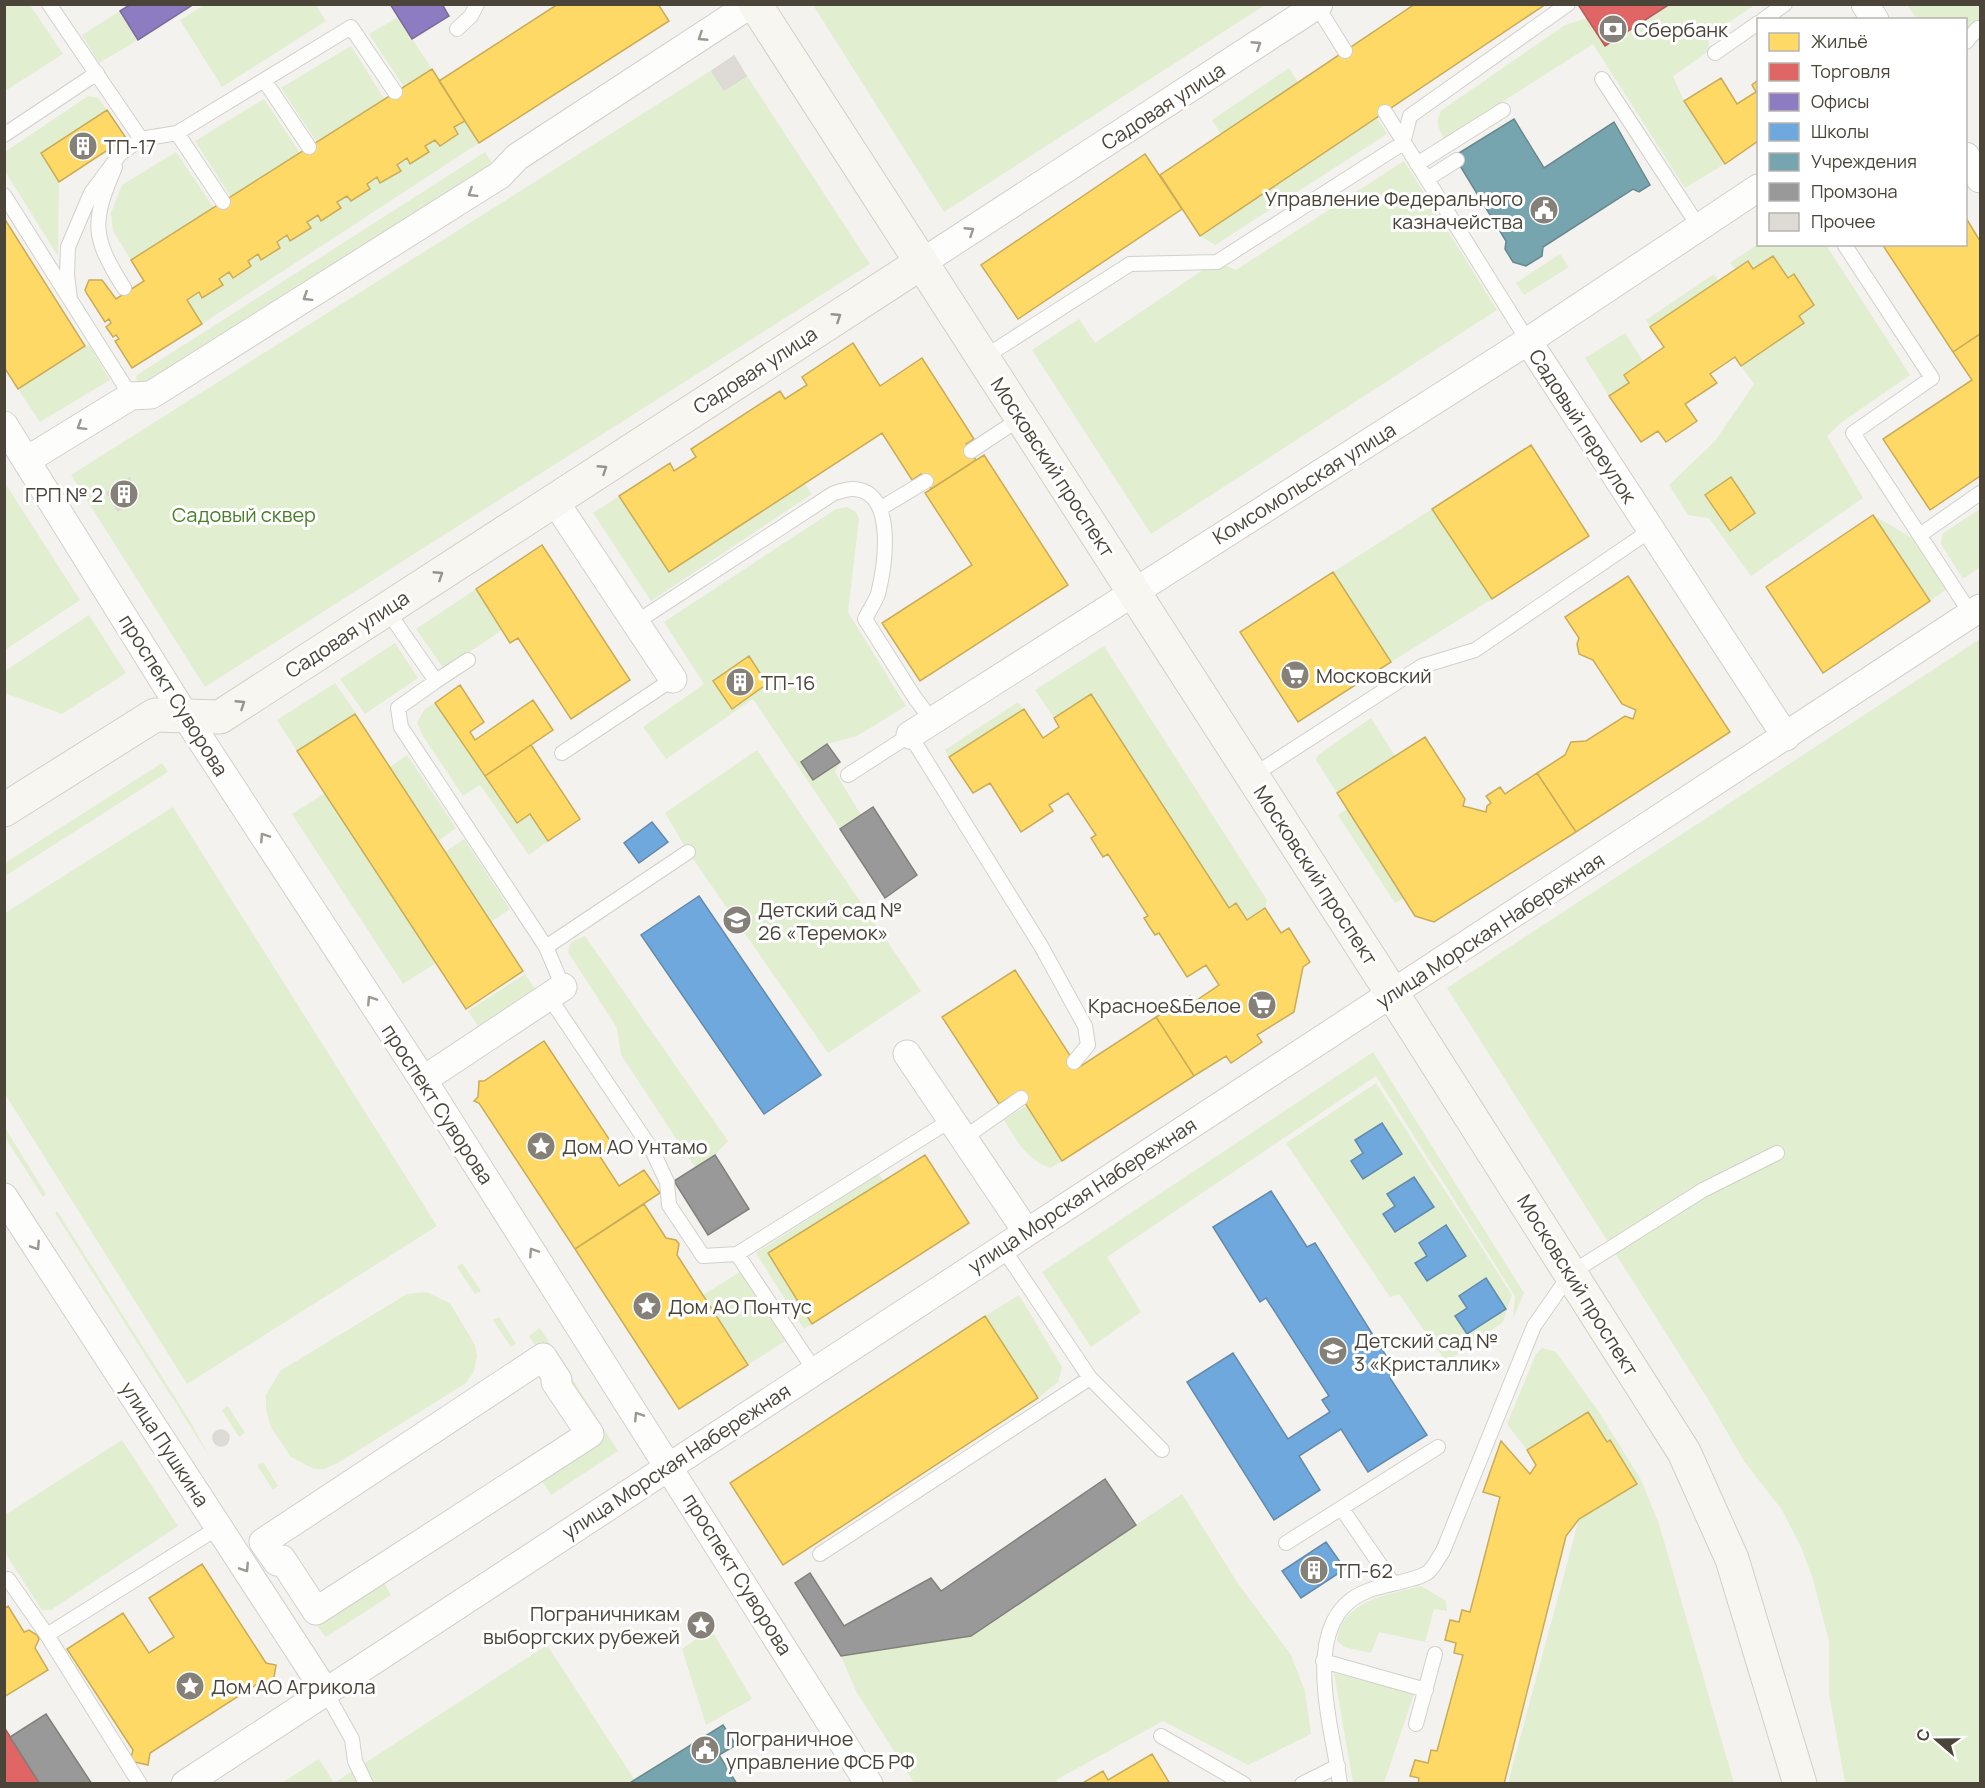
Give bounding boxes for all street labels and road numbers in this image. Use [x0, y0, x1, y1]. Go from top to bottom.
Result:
street label: Садовая улица [1096, 56, 1230, 156]
street label: Садовая улица [688, 320, 822, 420]
street label: Садовый переулок [1523, 344, 1644, 509]
street label: Московский проспект [985, 372, 1121, 562]
street label: Комсомольская улица [1207, 416, 1401, 550]
street label: Садовая улица [280, 584, 414, 684]
street label: проспект Суворова [113, 609, 235, 781]
street label: Московский проспект [1248, 780, 1384, 970]
street label: улица Морская Набережная [1371, 846, 1609, 1014]
street label: проспект Суворова [376, 1019, 500, 1189]
street label: улица Морская Набережная [963, 1111, 1201, 1279]
street label: Московский проспект [1511, 1189, 1645, 1381]
street label: улица Пушкина [114, 1376, 216, 1512]
street label: улица Морская Набережная [557, 1377, 795, 1545]
street label: проспект Суворова [677, 1488, 799, 1660]

